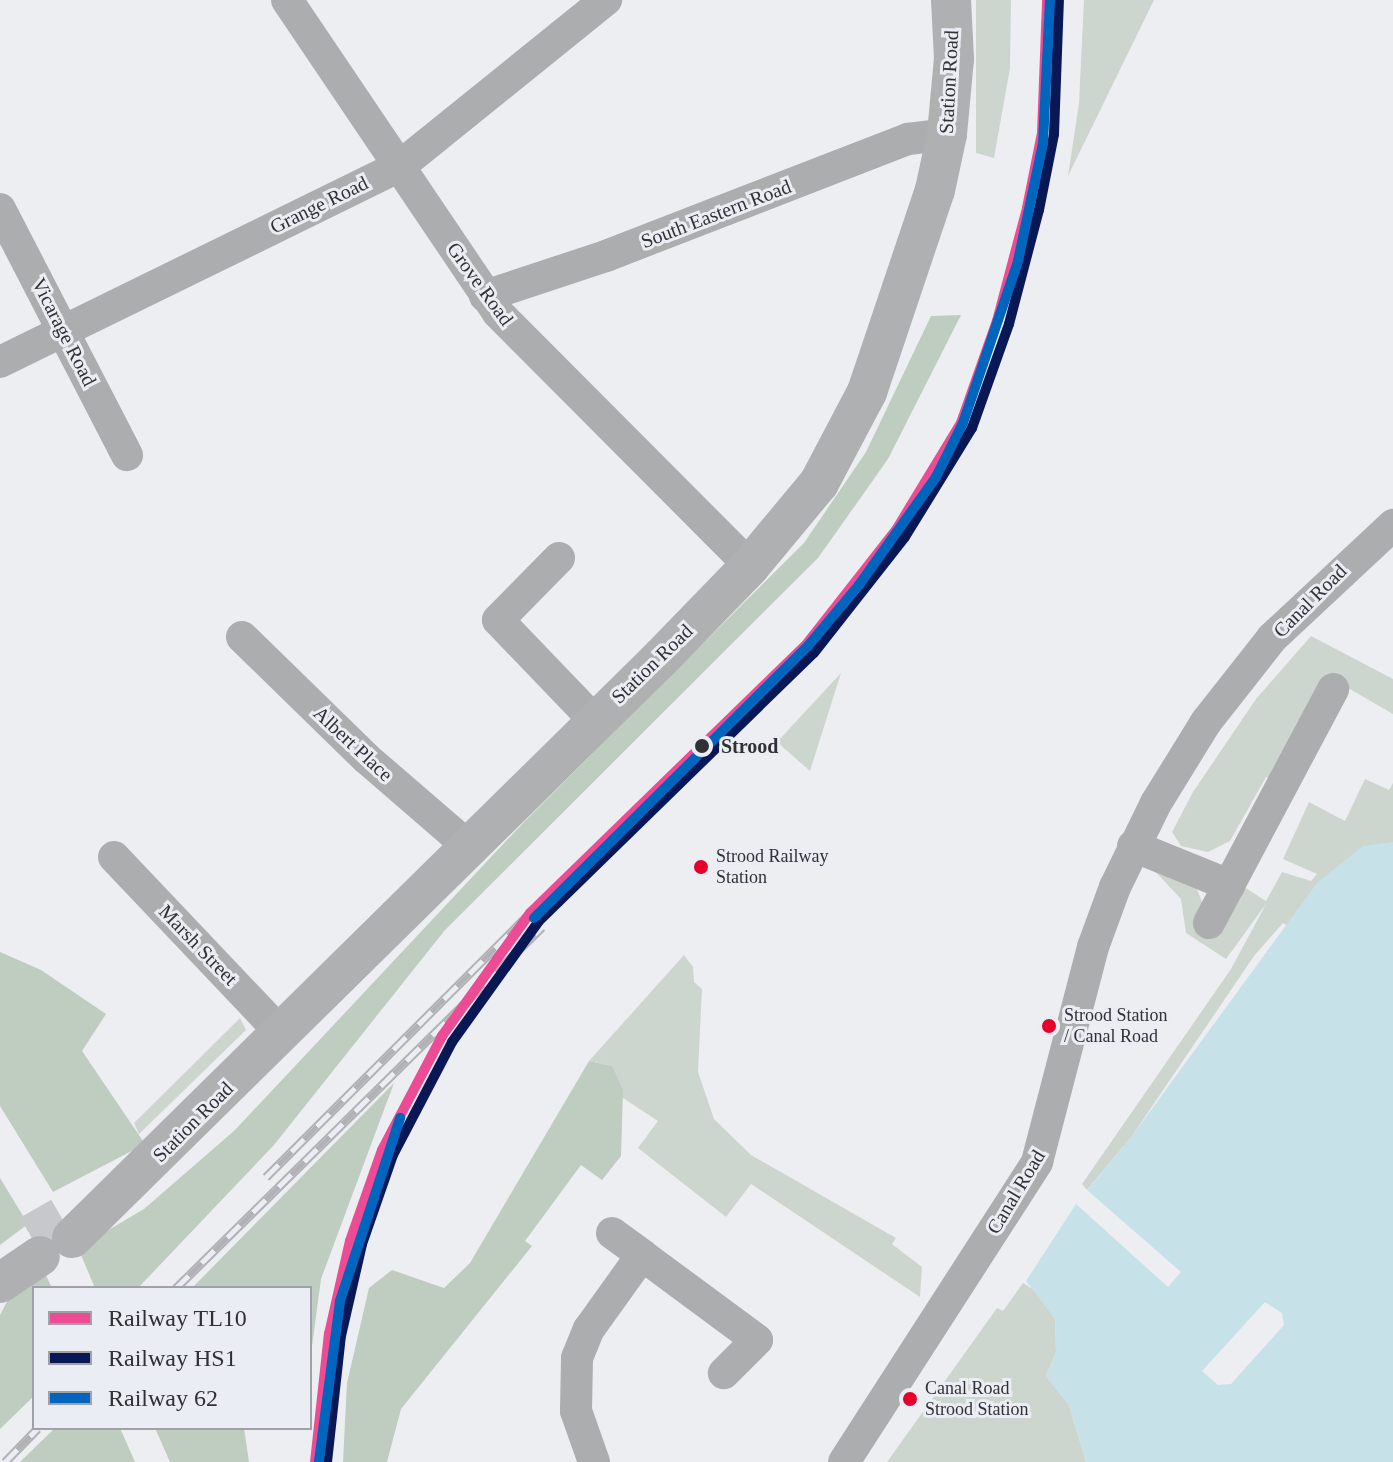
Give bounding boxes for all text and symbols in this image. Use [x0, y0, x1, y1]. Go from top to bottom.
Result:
street label: Station Road [934, 29, 964, 135]
street label: Grange Road [266, 171, 372, 239]
street label: South Eastern Road [638, 174, 794, 254]
street label: Grove Road [442, 238, 518, 330]
street label: Vicarage Road [26, 274, 102, 390]
street label: Canal Road [1268, 559, 1352, 643]
street label: Station Road [606, 619, 698, 709]
street label: Albert Place [308, 701, 398, 787]
marker: Strood [690, 734, 714, 758]
place label: Strood [721, 734, 778, 758]
place label: Strood Railway Station [716, 846, 828, 888]
marker: Strood Railway Station [693, 859, 709, 875]
street label: Marsh Street [154, 900, 242, 990]
place label: Strood Station / Canal Road [1064, 1005, 1168, 1048]
marker: Strood Station / Canal Road [1041, 1018, 1057, 1034]
street label: Station Road [148, 1077, 238, 1167]
street label: Canal Road [982, 1146, 1050, 1238]
legend [32, 1286, 312, 1430]
text: Railway TL10 [108, 1305, 247, 1331]
text: Railway HS1 [108, 1345, 237, 1371]
place label: Canal Road Strood Station [925, 1378, 1029, 1420]
text: Railway 62 [108, 1385, 218, 1411]
marker: Canal Road Strood Station [902, 1391, 918, 1407]

